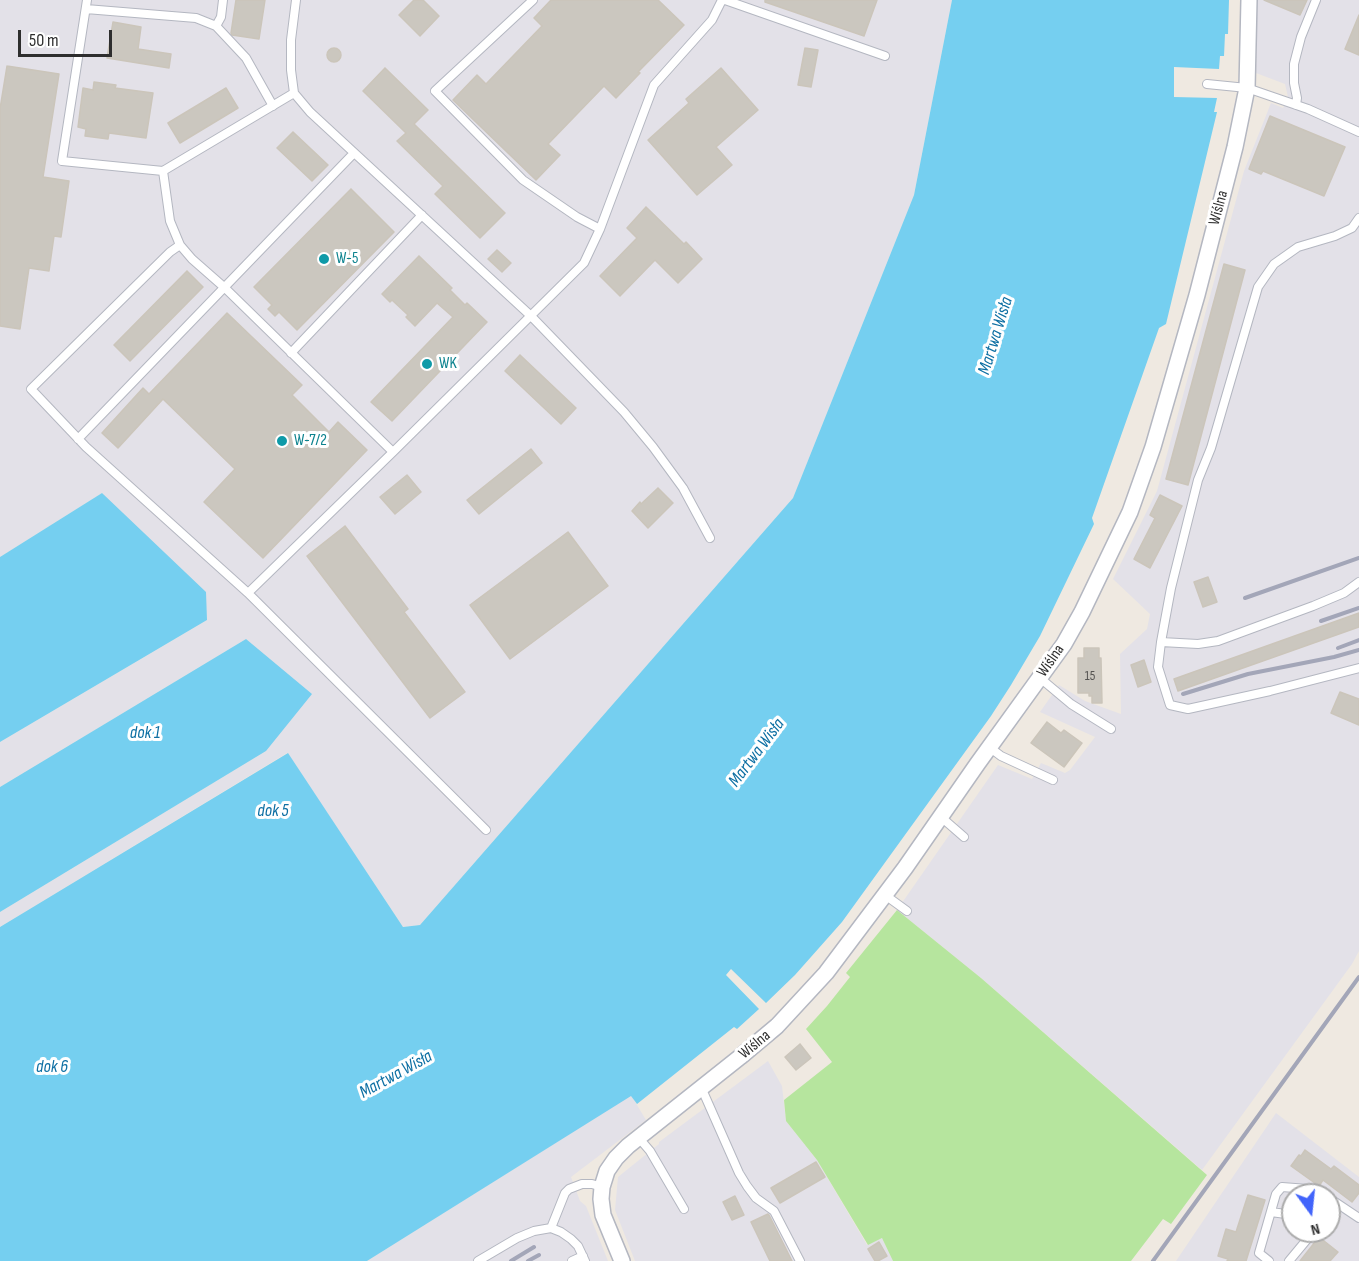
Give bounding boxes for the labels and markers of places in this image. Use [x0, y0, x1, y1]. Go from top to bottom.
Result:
place label: W-5 [336, 249, 358, 269]
marker: W-5 [317, 252, 331, 266]
place label: WK [439, 354, 457, 374]
marker: WK [420, 357, 434, 371]
place label: W-7/2 [294, 431, 327, 451]
marker: W-7/2 [275, 434, 289, 448]

